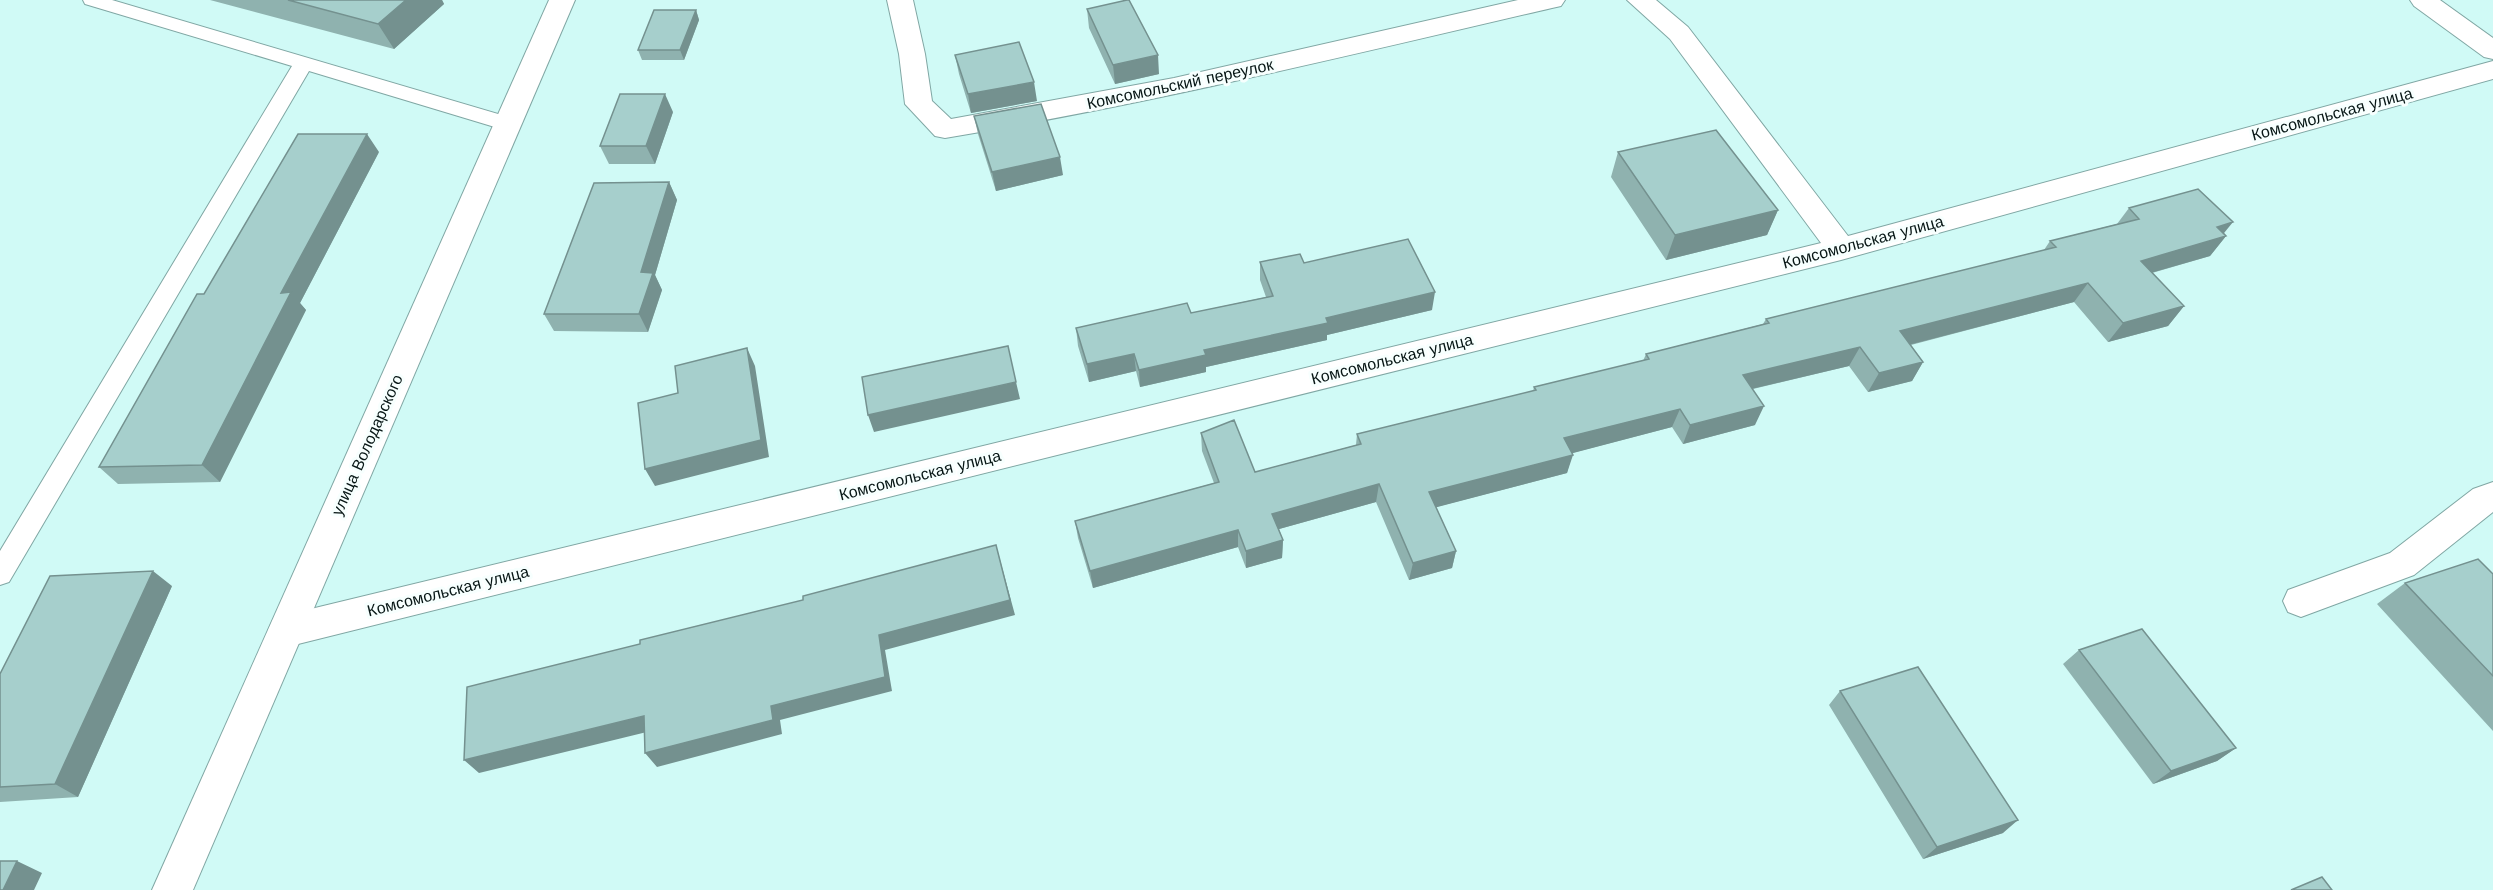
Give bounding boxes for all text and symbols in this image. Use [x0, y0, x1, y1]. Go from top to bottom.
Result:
street label: Комсомольский переулок [1085, 55, 1276, 113]
street label: Комсомольская улица [2249, 83, 2415, 145]
street label: Комсомольская улица [1780, 211, 1946, 273]
street label: Комсомольская улица [1309, 330, 1475, 388]
street label: улица Володарского [327, 371, 407, 518]
street label: Комсомольская улица [837, 446, 1003, 504]
street label: Комсомольская улица [365, 562, 531, 620]

